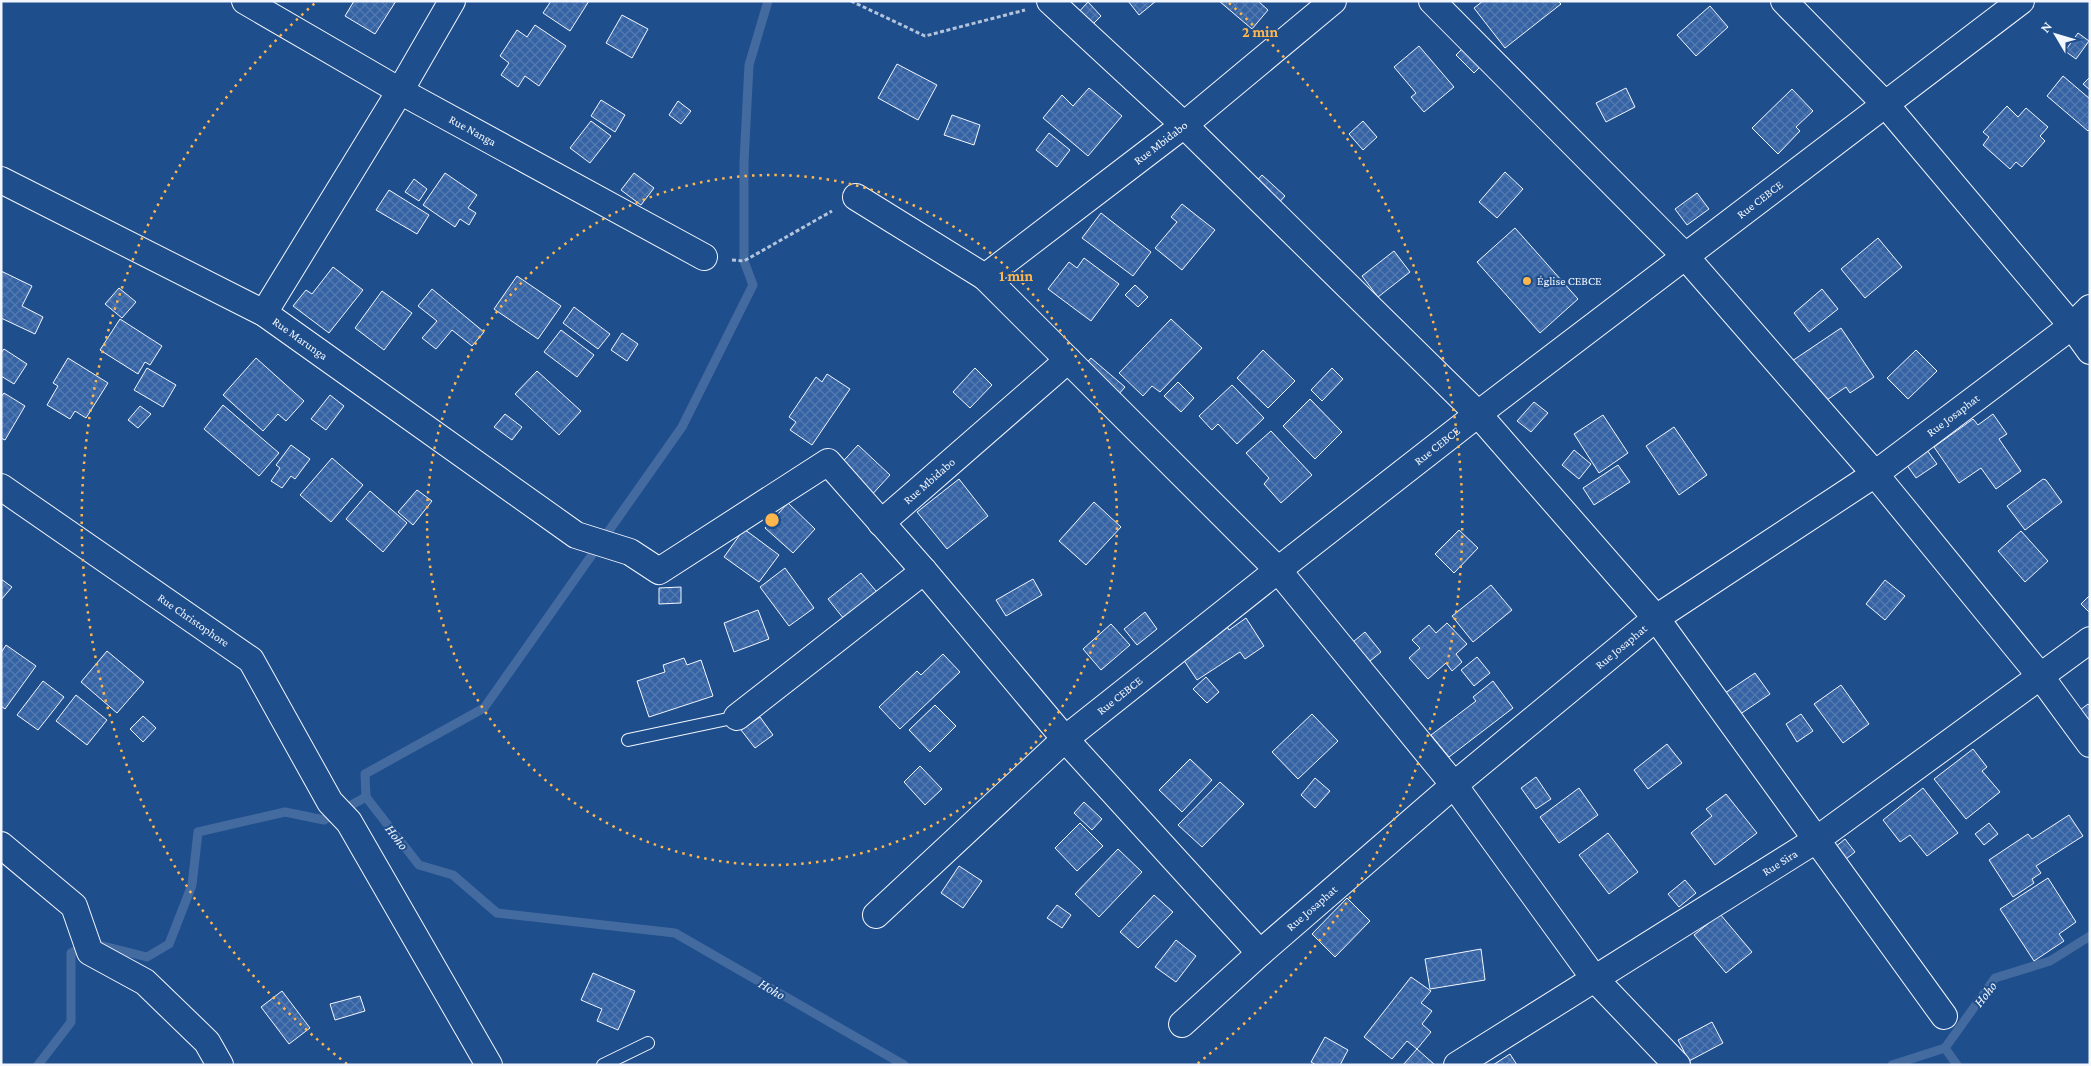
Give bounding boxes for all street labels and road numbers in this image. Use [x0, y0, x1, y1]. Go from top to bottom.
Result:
street label: Rue Nanga [447, 112, 499, 149]
street label: Rue Mbidabo [1131, 118, 1190, 168]
street label: Rue CEBCE [1734, 177, 1786, 222]
street label: Rue Marunga [270, 314, 331, 363]
street label: Rue Josaphat [1924, 390, 1983, 440]
street label: Rue CEBCE [1411, 423, 1463, 468]
street label: Rue Mbidabo [901, 455, 958, 507]
street label: Rue Christophore [155, 591, 232, 650]
street label: Rue Josaphat [1593, 621, 1650, 672]
street label: Rue CEBCE [1094, 673, 1146, 718]
street label: Rue Sira [1760, 846, 1800, 879]
street label: Rue Josaphat [1284, 882, 1341, 934]

